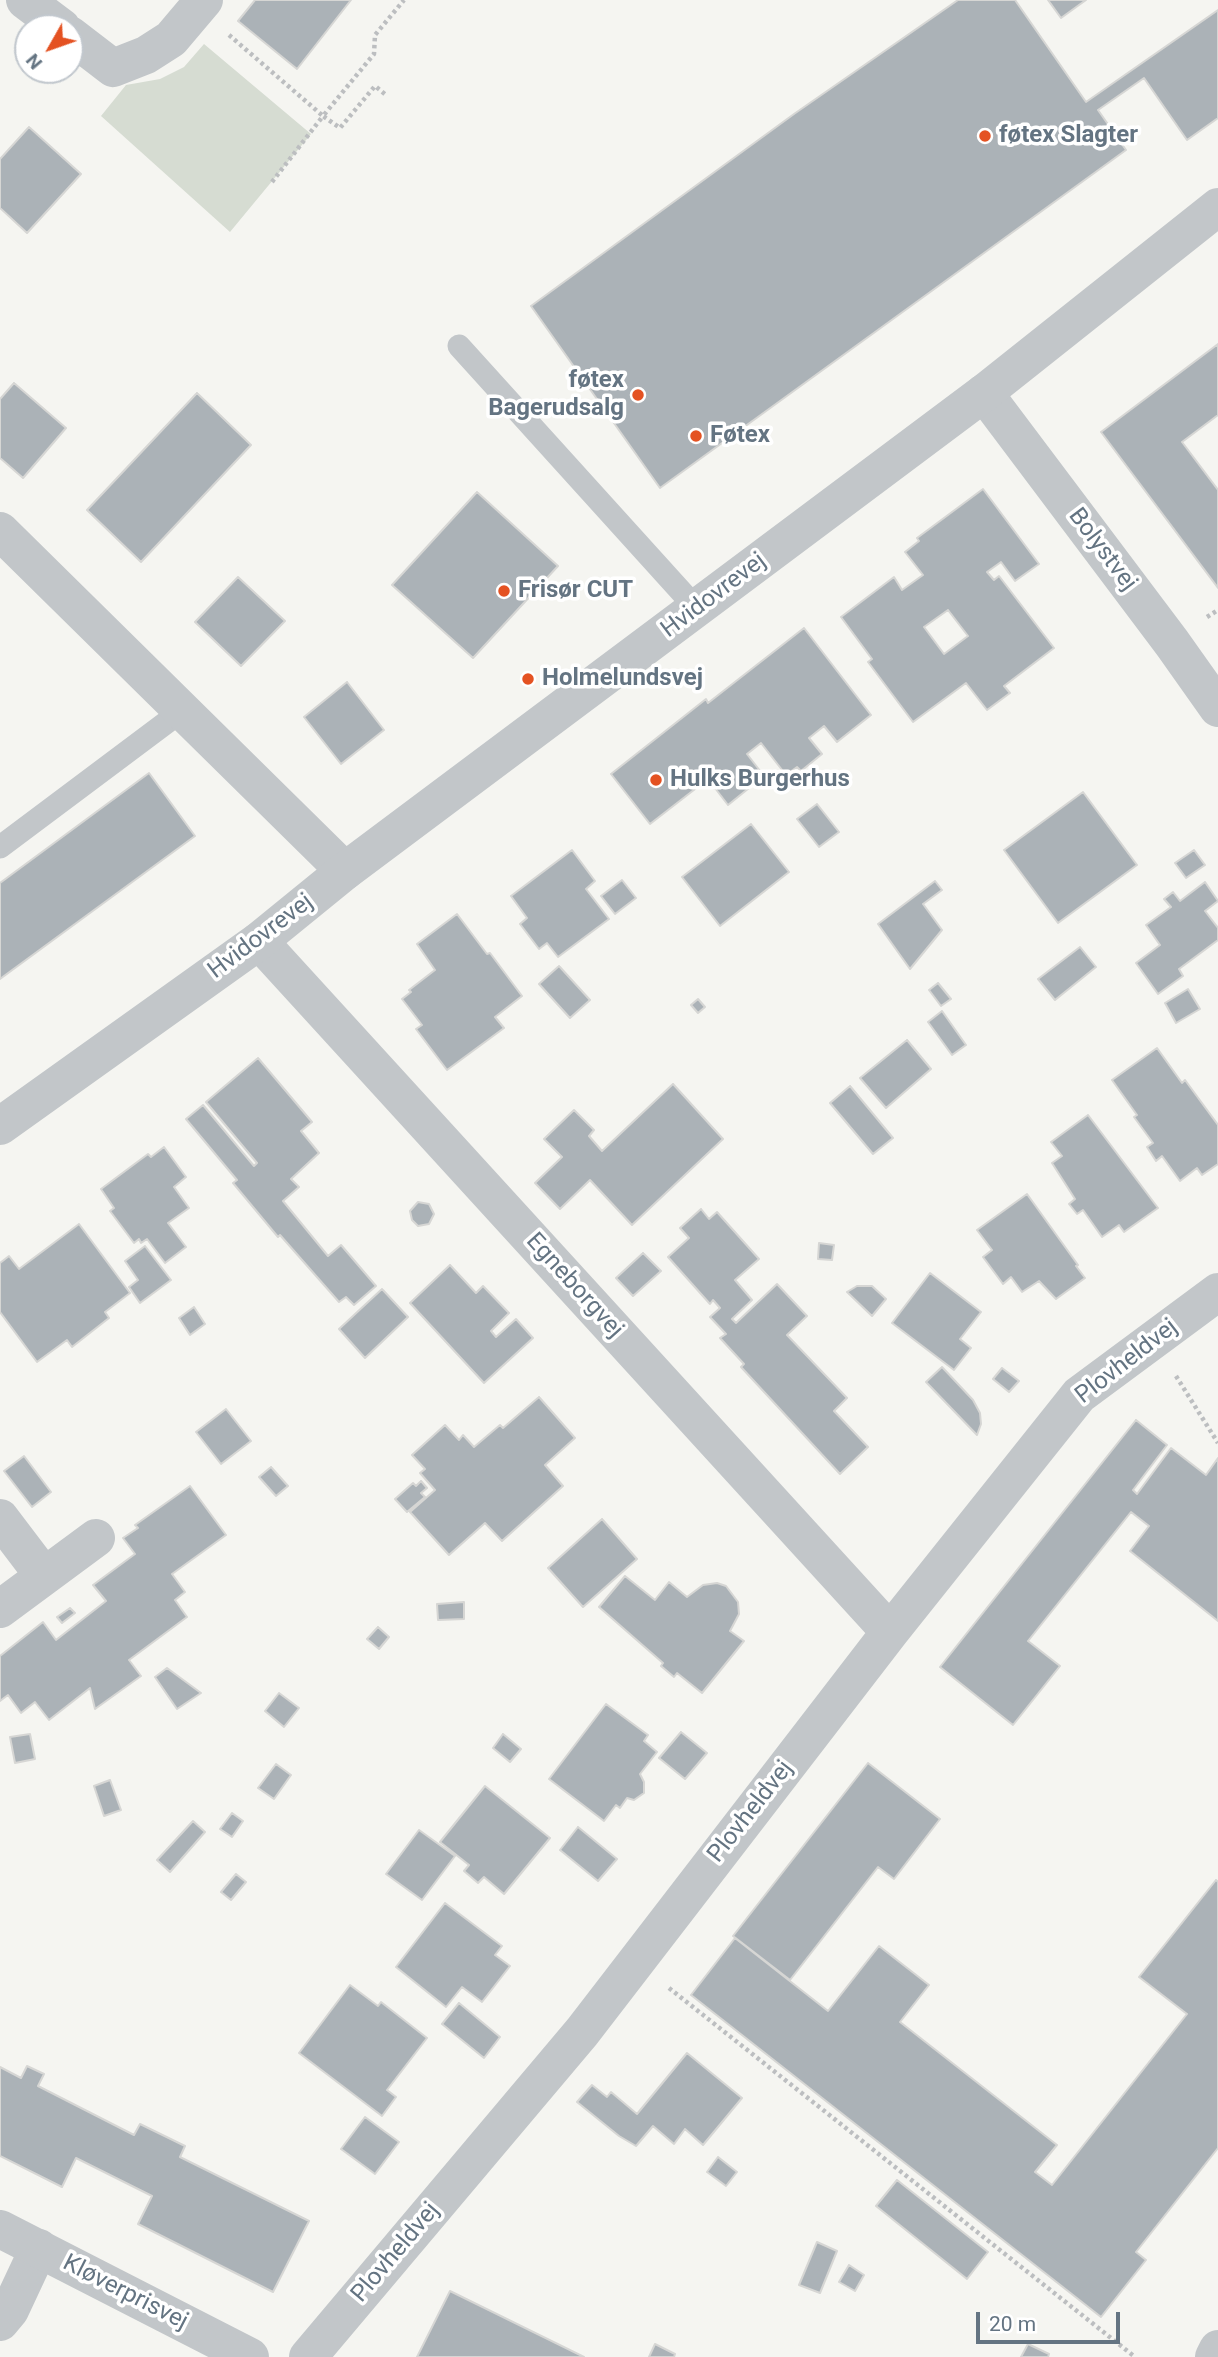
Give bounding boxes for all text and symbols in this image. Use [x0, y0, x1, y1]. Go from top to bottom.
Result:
north arrow [14, 14, 84, 84]
text: N [21, 49, 47, 74]
place label: føtex Slagter [999, 122, 1138, 150]
marker: føtex Slagter [977, 128, 993, 144]
place label: føtex Bagerudsalg [488, 367, 624, 423]
marker: føtex Bagerudsalg [630, 387, 646, 403]
place label: Føtex [710, 422, 770, 450]
marker: Føtex [688, 428, 704, 444]
street label: Bolystvej [1062, 503, 1142, 597]
street label: Hvidovrevej [656, 547, 772, 645]
place label: Frisør CUT [518, 577, 633, 605]
marker: Frisør CUT [496, 583, 512, 599]
place label: Holmelundsvej [542, 665, 703, 693]
marker: Holmelundsvej [520, 671, 536, 687]
place label: Hulks Burgerhus [670, 766, 850, 794]
marker: Hulks Burgerhus [648, 772, 664, 788]
street label: Hvidovrevej [203, 888, 319, 986]
street label: Egneborgvej [519, 1228, 629, 1344]
street label: Plovheldvej [1070, 1313, 1184, 1411]
street label: Plovheldvej [702, 1755, 800, 1869]
street label: Plovheldvej [346, 2197, 446, 2309]
street label: Kløverprisvej [58, 2249, 192, 2337]
scale bar [980, 2298, 1124, 2342]
text: 20 m [989, 2312, 1036, 2336]

